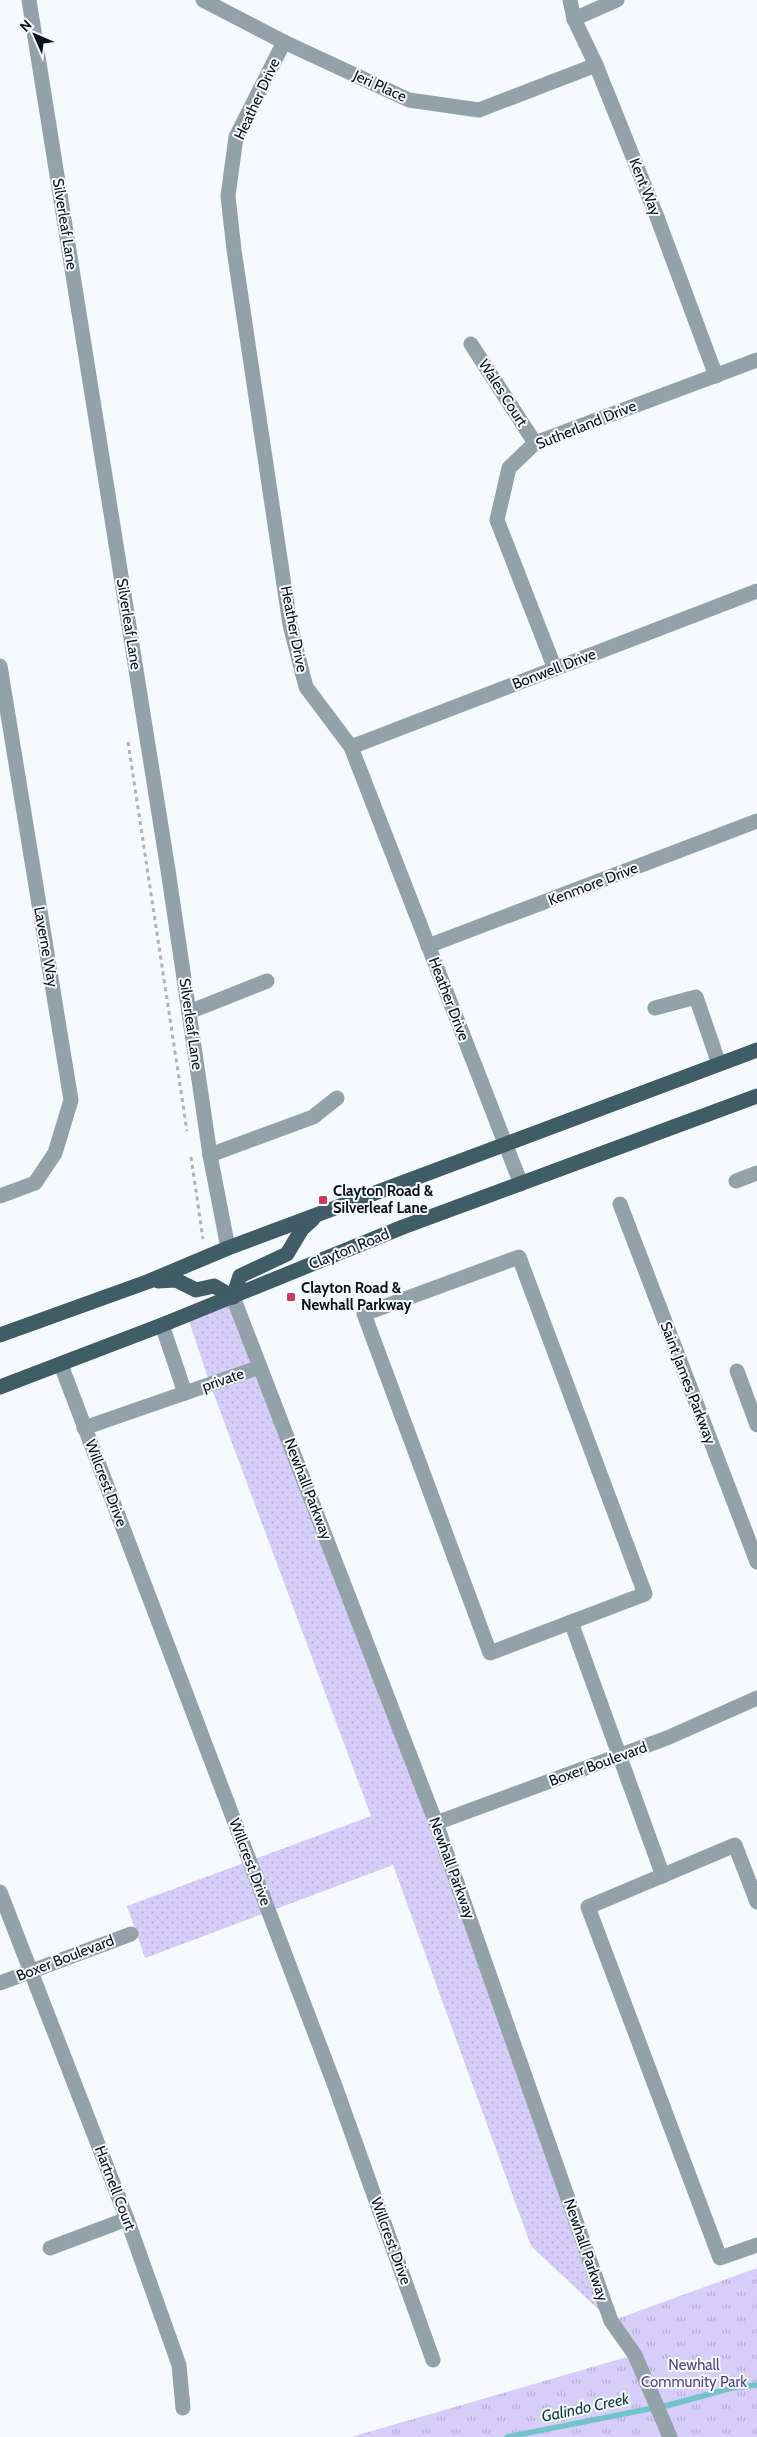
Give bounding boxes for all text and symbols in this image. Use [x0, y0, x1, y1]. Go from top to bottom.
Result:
north arrow [10, 10, 60, 60]
text: N [16, 16, 36, 36]
street label: Heather Drive [230, 55, 284, 143]
street label: Jeri Place [350, 66, 410, 106]
street label: Kent Way [625, 156, 665, 219]
street label: Silverleaf Lane [49, 177, 81, 271]
street label: Wales Court [475, 356, 531, 430]
street label: Sutherland Drive [533, 397, 639, 453]
street label: Silverleaf Lane [113, 577, 145, 671]
street label: Heather Drive [277, 584, 311, 674]
street label: Bonwell Drive [510, 645, 599, 693]
street label: Kenmore Drive [546, 859, 641, 909]
street label: Laverne Way [30, 905, 62, 989]
street label: Heather Drive [425, 955, 473, 1043]
street label: Silverleaf Lane [176, 977, 206, 1071]
place label: Clayton Road & Silverleaf Lane [333, 1182, 434, 1217]
marker: Clayton Road & Silverleaf Lane [317, 1194, 329, 1206]
street label: Clayton Road [306, 1225, 392, 1273]
place label: Clayton Road & Newhall Parkway [301, 1279, 412, 1314]
marker: Clayton Road & Newhall Parkway [285, 1291, 297, 1303]
street label: Saint James Parkway [656, 1319, 720, 1447]
street label: private [200, 1364, 247, 1396]
street label: Newhall Parkway [280, 1436, 336, 1543]
street label: Willcrest Drive [81, 1437, 131, 1529]
street label: Boxer Boulevard [546, 1738, 650, 1790]
street label: Newhall Parkway [425, 1815, 479, 1922]
street label: Willcrest Drive [225, 1816, 275, 1908]
street label: Boxer Boulevard [14, 1931, 116, 1985]
street label: Hartnell Court [91, 2143, 139, 2233]
street label: Willcrest Drive [367, 2195, 415, 2287]
street label: Newhall Parkway [560, 2196, 612, 2304]
park label: Newhall Community Park [641, 2356, 747, 2391]
water label: Galindo Creek [540, 2389, 632, 2426]

